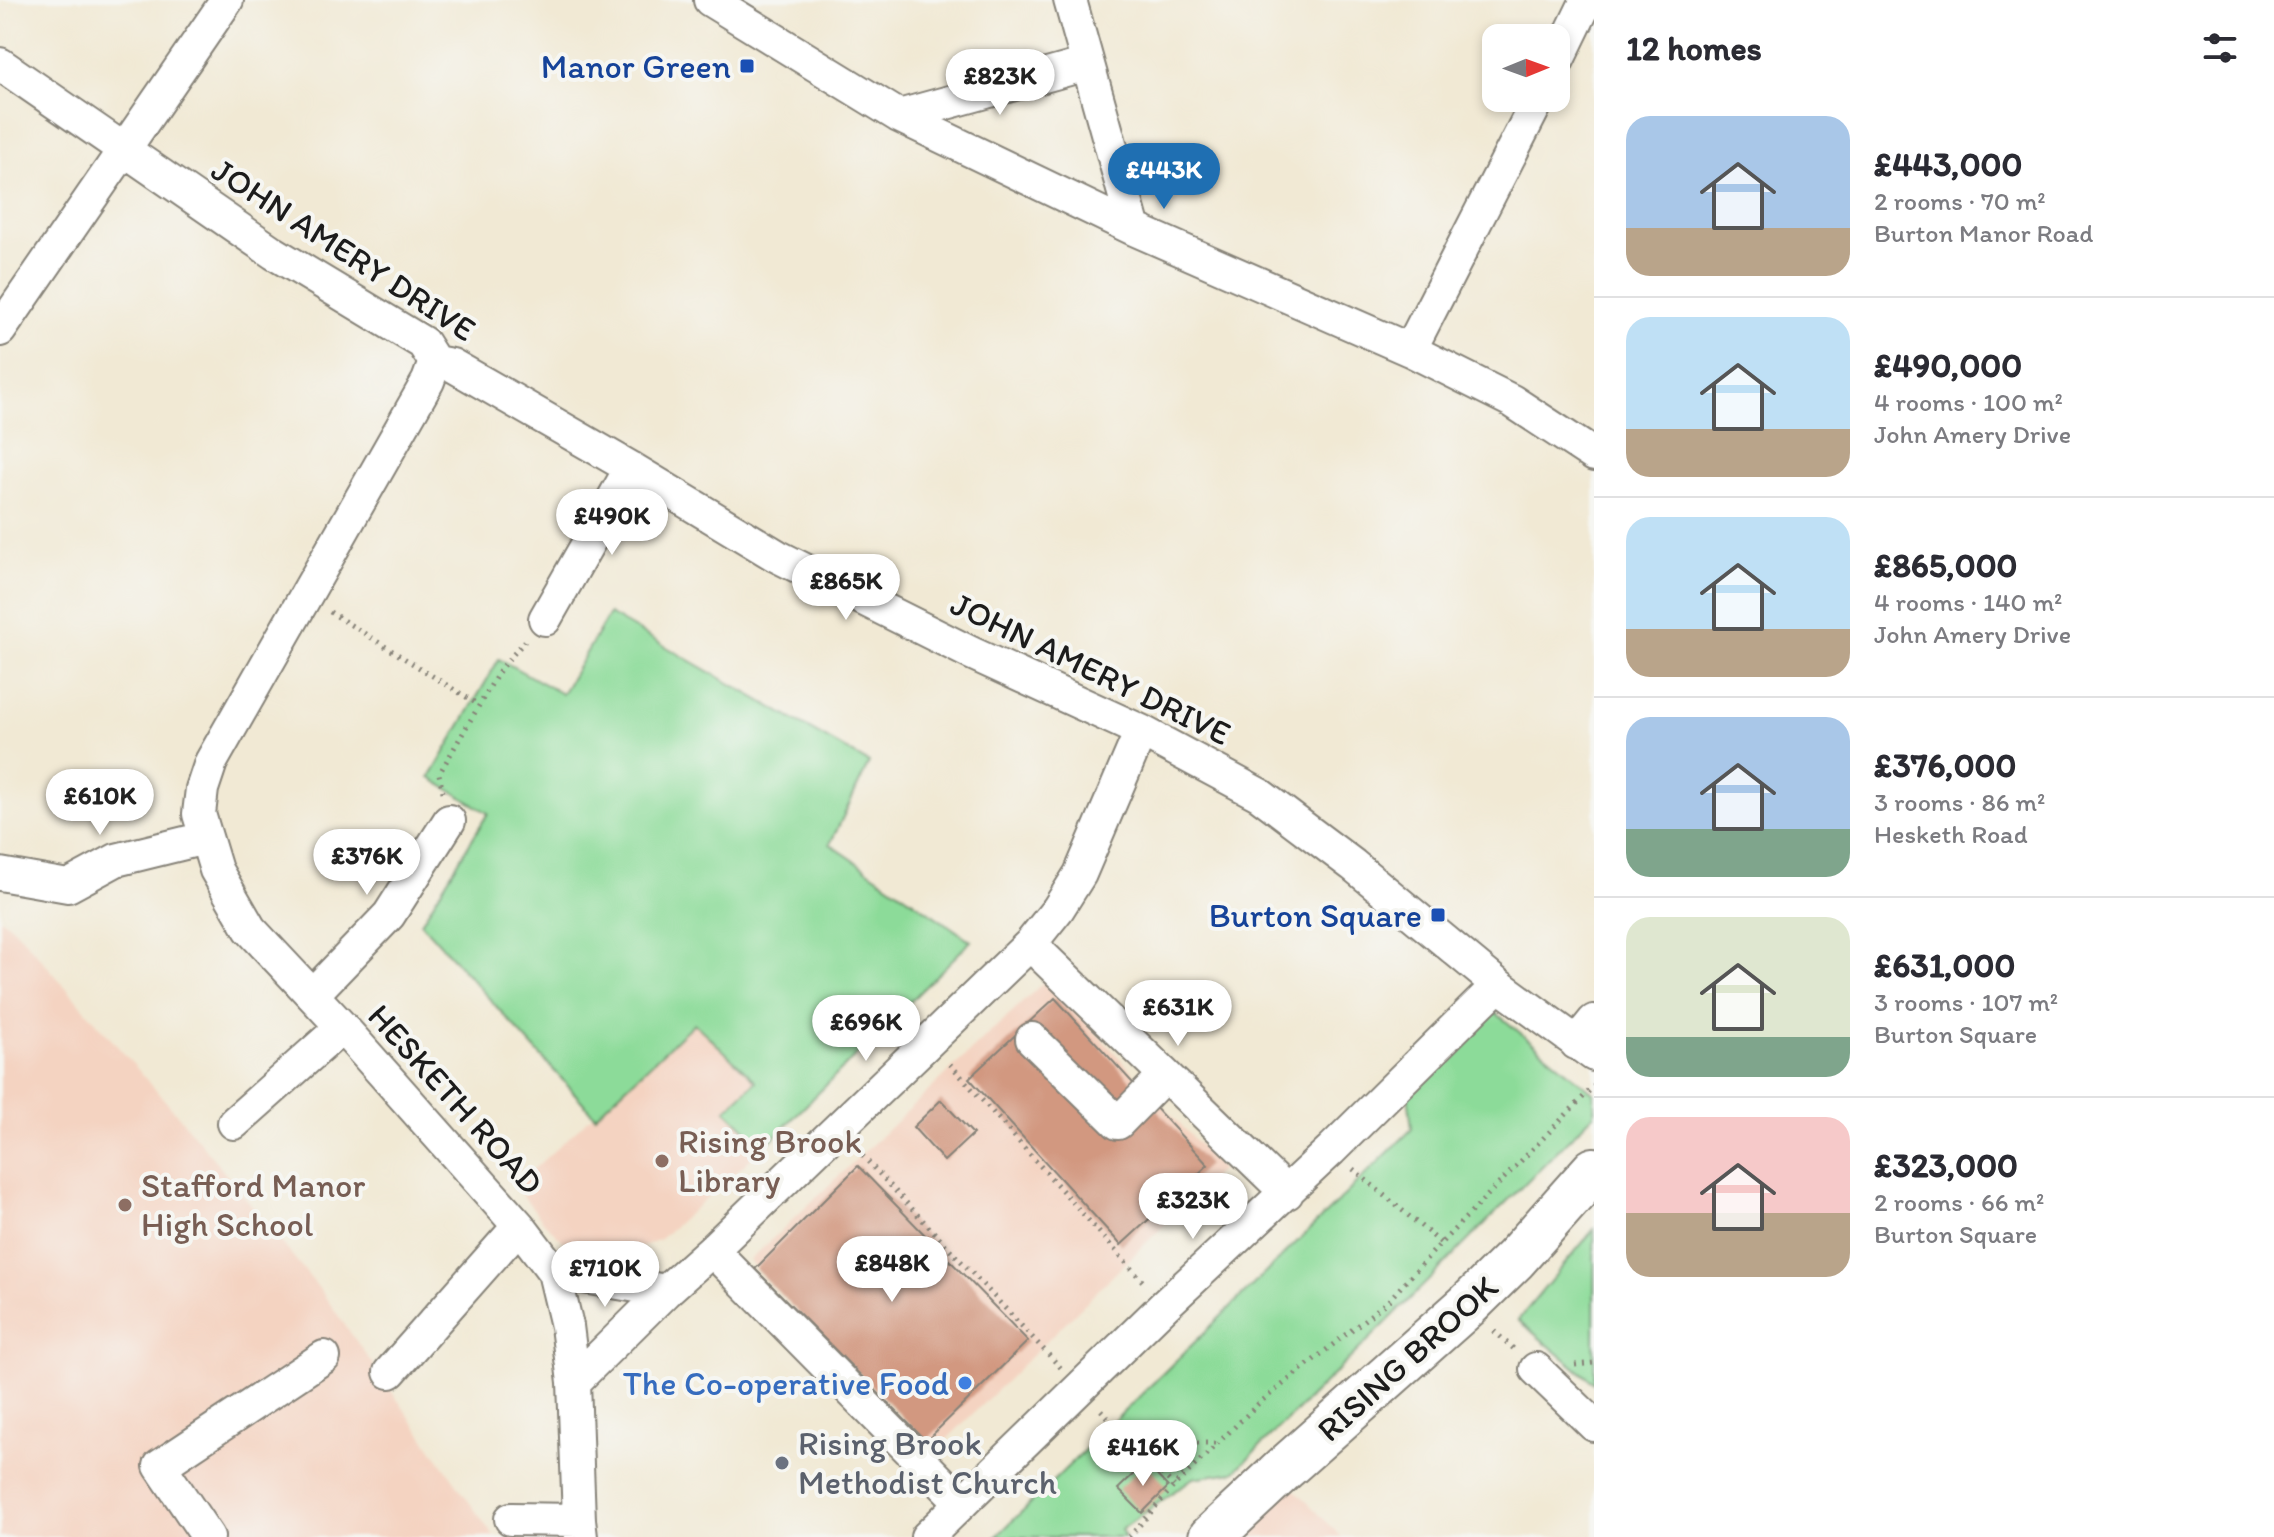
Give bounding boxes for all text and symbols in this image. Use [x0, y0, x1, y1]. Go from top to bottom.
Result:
north arrow [1482, 24, 1570, 112]
map controls [1482, 24, 1570, 112]
icon: filters [2198, 26, 2242, 70]
text: 12 homes [1626, 28, 1762, 69]
place label: Manor Green [541, 46, 731, 87]
pin: £823K [944, 49, 1056, 117]
marker: Manor Green [738, 57, 756, 75]
text: £823K [964, 59, 1036, 91]
pin: £443K [1108, 143, 1220, 211]
text: £443,000 [1874, 144, 2022, 185]
icon: home [1690, 148, 1786, 244]
street label: JOHN AMERY DRIVE [204, 149, 483, 350]
text: £443K [1126, 153, 1202, 185]
text: 2 rooms · 70 m² [1874, 185, 2046, 217]
text: Burton Manor Road [1874, 217, 2093, 249]
text: £490,000 [1874, 345, 2022, 386]
icon: home [1690, 349, 1786, 445]
text: 4 rooms · 100 m² [1874, 386, 2063, 418]
text: John Amery Drive [1874, 418, 2071, 450]
pin: £490K [556, 489, 668, 557]
text: £490K [574, 499, 650, 531]
text: £865,000 [1874, 545, 2018, 586]
icon: home [1690, 549, 1786, 645]
pin: £865K [790, 554, 902, 622]
text: £865K [810, 564, 882, 596]
street label: JOHN AMERY DRIVE [944, 583, 1237, 754]
text: 4 rooms · 140 m² [1874, 586, 2062, 618]
text: John Amery Drive [1874, 618, 2071, 650]
text: £376,000 [1874, 745, 2016, 786]
icon: home [1690, 749, 1786, 845]
pin: £610K [44, 769, 156, 837]
text: £610K [64, 779, 136, 811]
text: 3 rooms · 86 m² [1874, 786, 2045, 818]
text: Hesketh Road [1874, 818, 2028, 850]
pin: £376K [311, 829, 423, 897]
text: £376K [331, 839, 403, 871]
place label: Burton Square [1209, 895, 1422, 936]
marker: Burton Square [1429, 906, 1447, 924]
text: £631,000 [1874, 945, 2015, 986]
icon: home [1690, 949, 1786, 1045]
pin: £631K [1122, 980, 1234, 1048]
text: 3 rooms · 107 m² [1874, 986, 2058, 1018]
text: £631K [1143, 990, 1213, 1022]
pin: £696K [810, 995, 922, 1063]
street label: HESKETH ROAD [359, 996, 552, 1203]
text: £696K [830, 1005, 902, 1037]
text: Burton Square [1874, 1018, 2037, 1050]
place label: Rising Brook Library [678, 1121, 862, 1201]
text: £323,000 [1874, 1145, 2018, 1186]
icon: home [1690, 1149, 1786, 1245]
marker: Rising Brook Library [653, 1152, 671, 1170]
place label: Stafford Manor High School [141, 1165, 365, 1245]
pin: £323K [1137, 1173, 1249, 1241]
text: £323K [1157, 1183, 1229, 1215]
text: 2 rooms · 66 m² [1874, 1186, 2044, 1218]
marker: Stafford Manor High School [116, 1196, 134, 1214]
text: Burton Square [1874, 1218, 2037, 1250]
pin: £848K [836, 1236, 948, 1304]
pin: £710K [549, 1241, 661, 1309]
text: £848K [855, 1246, 929, 1278]
text: £710K [569, 1251, 641, 1283]
street label: RISING BROOK [1309, 1266, 1506, 1450]
place label: The Co-operative Food [623, 1363, 949, 1404]
marker: The Co-operative Food [956, 1374, 974, 1392]
pin: £416K [1087, 1420, 1199, 1488]
place label: Rising Brook Methodist Church [798, 1423, 1057, 1503]
text: £416K [1107, 1430, 1179, 1462]
marker: Rising Brook Methodist Church [773, 1454, 791, 1472]

